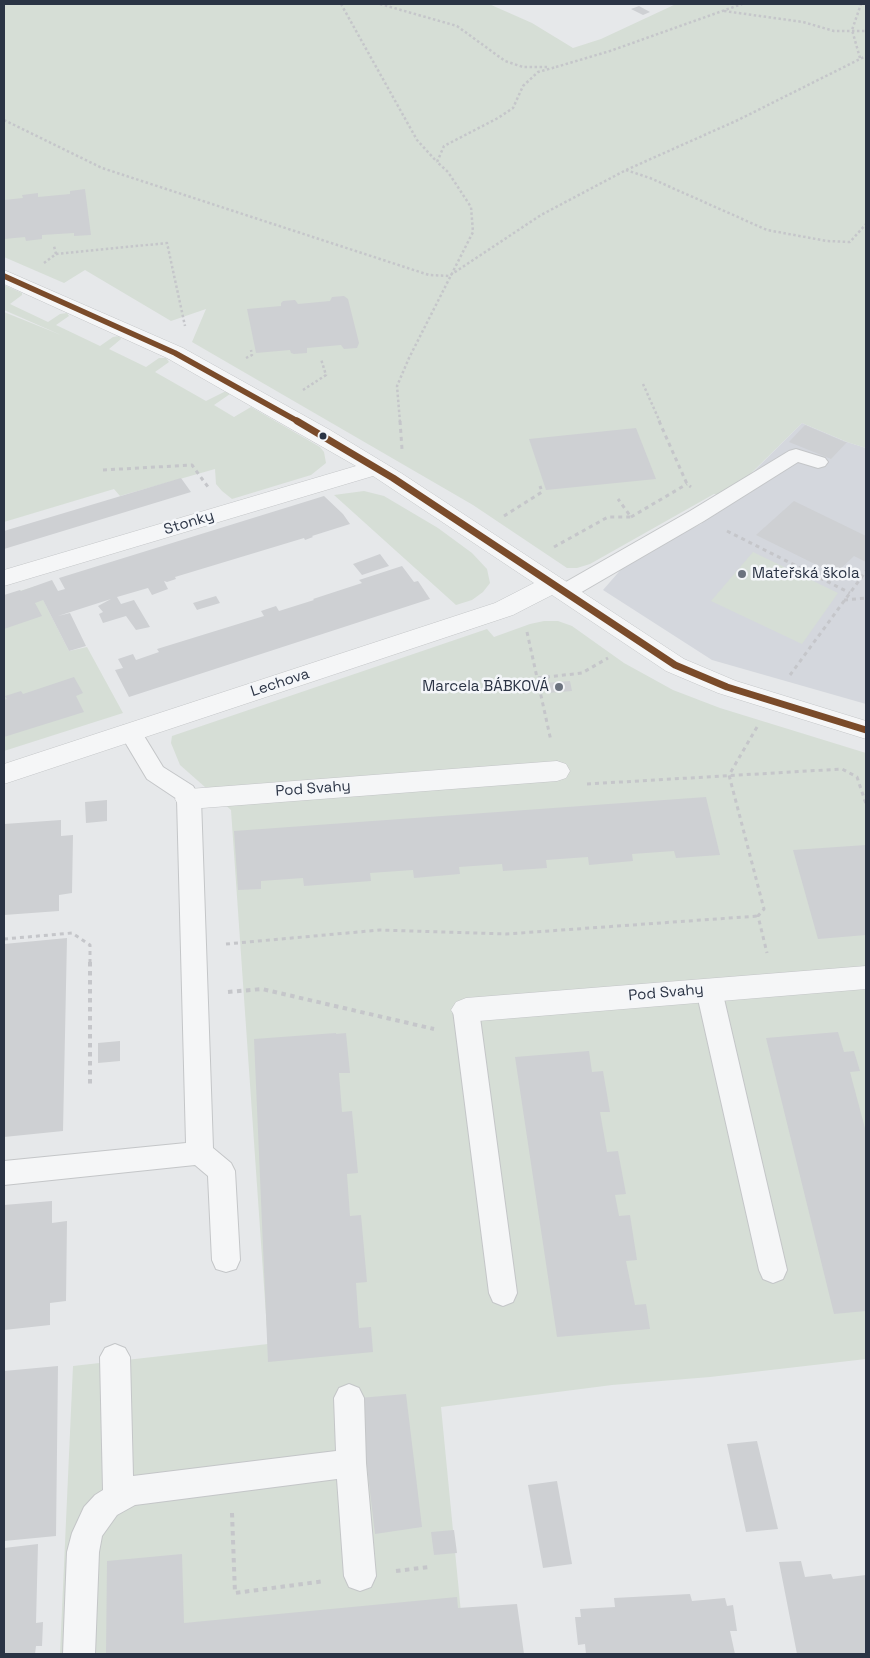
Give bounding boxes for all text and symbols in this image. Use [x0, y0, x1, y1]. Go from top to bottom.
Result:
unlabelled marker [318, 431, 328, 441]
street label: Stonky [162, 507, 216, 539]
place label: Mateřská škola [752, 565, 860, 583]
marker: Mateřská škola [736, 568, 748, 580]
street label: Lechova [248, 665, 312, 701]
place label: Marcela BÁBKOVÁ [422, 678, 549, 696]
marker: Marcela BÁBKOVÁ [553, 681, 565, 693]
street label: Pod Svahy [275, 777, 351, 801]
street label: Pod Svahy [628, 981, 704, 1005]

